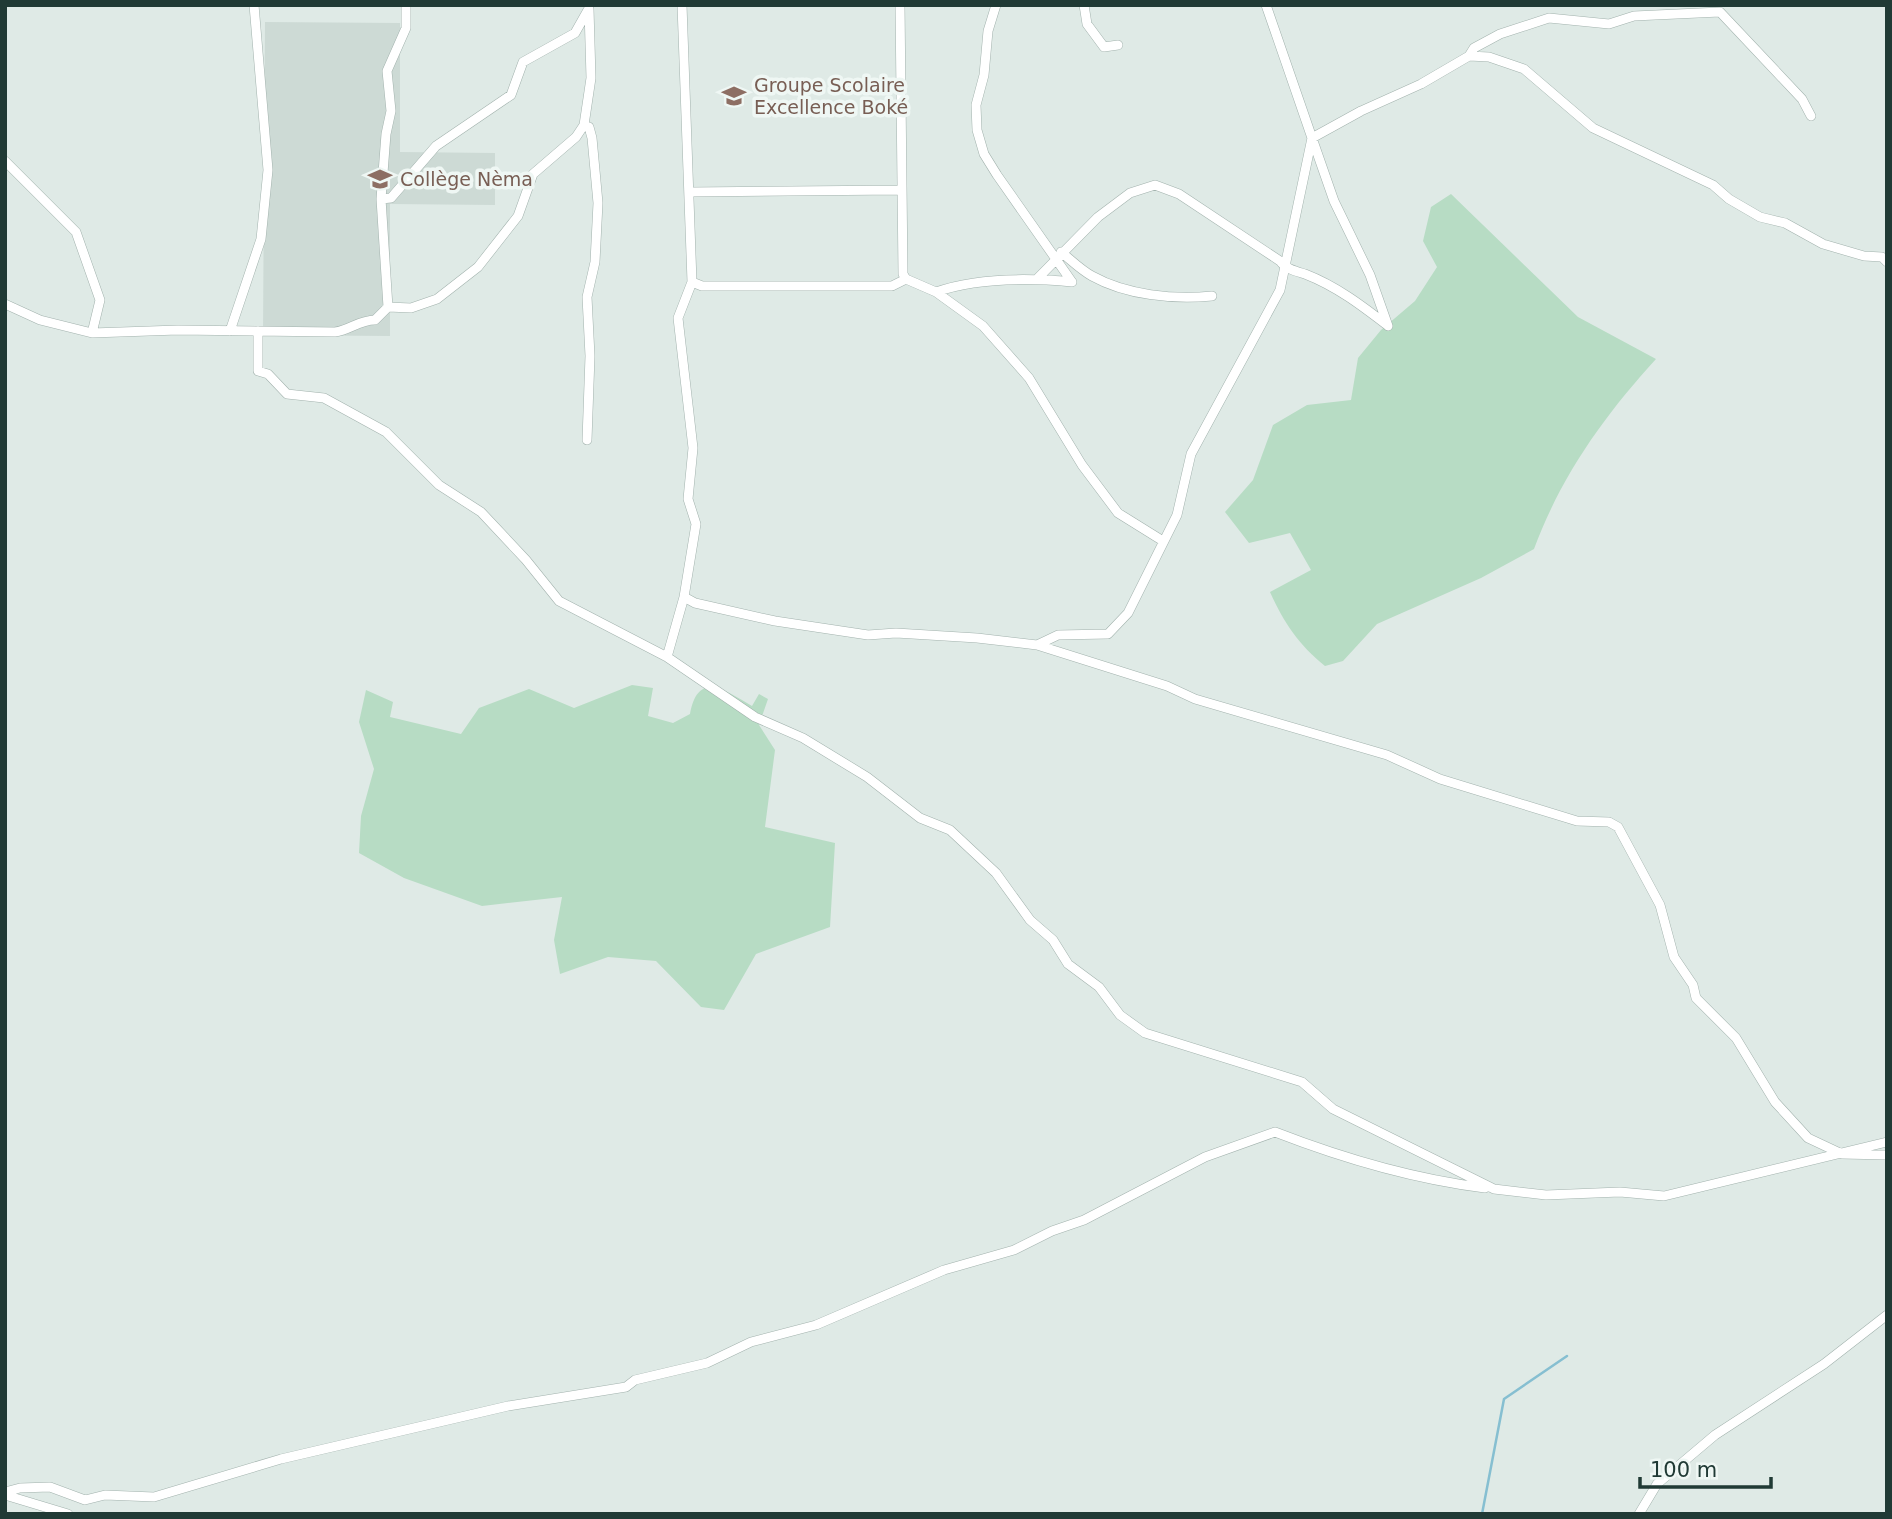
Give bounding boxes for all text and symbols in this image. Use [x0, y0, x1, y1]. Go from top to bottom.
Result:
place label: Groupe Scolaire Excellence Boké [754, 74, 908, 118]
school or university icon: Groupe Scolaire Excellence Boké [720, 82, 748, 110]
school or university icon: Collège Nèma [366, 165, 394, 193]
place label: Collège Nèma [400, 168, 533, 190]
scale bar [1640, 1446, 1771, 1490]
text: 100 m [1650, 1458, 1717, 1482]

